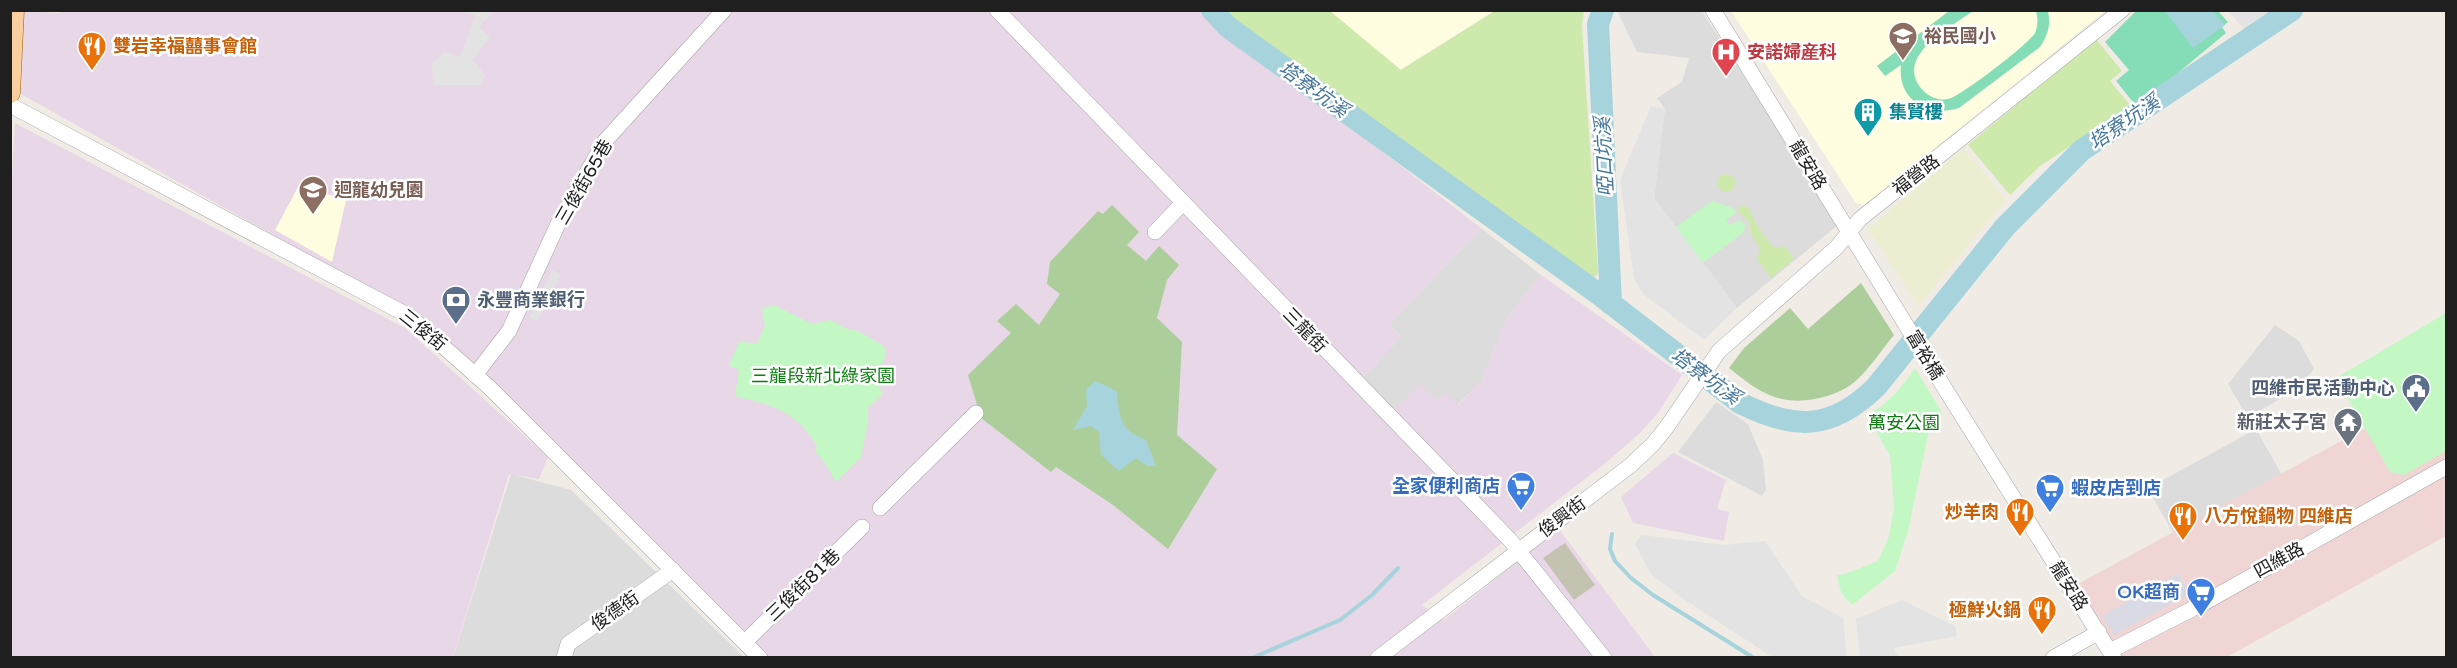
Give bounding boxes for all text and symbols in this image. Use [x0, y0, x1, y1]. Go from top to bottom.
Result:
school or university icon: 裕民國小 [1887, 20, 1919, 62]
place label: 裕民國小 [1924, 25, 1996, 47]
restaurant icon: 雙岩幸福囍事會館 [76, 30, 108, 72]
place label: 雙岩幸福囍事會館 [113, 35, 257, 57]
hospital icon: 安諾婦産科 [1710, 36, 1742, 78]
place label: 安諾婦産科 [1747, 41, 1837, 63]
water label: 塔寮坑溪 [1274, 57, 1355, 125]
water label: 塔寮坑溪 [2085, 89, 2167, 155]
building icon: 集賢樓 [1852, 96, 1884, 138]
place label: 集賢樓 [1889, 101, 1943, 123]
water label: 啞口坑溪 [1591, 113, 1619, 198]
street label: 三俊街65巷 [551, 136, 617, 228]
street label: 龍安路 [1785, 136, 1831, 194]
street label: 福營路 [1888, 150, 1944, 200]
school or university icon: 迴龍幼兒園 [297, 174, 329, 216]
place label: 迴龍幼兒園 [334, 179, 424, 201]
bank icon: 永豐商業銀行 [440, 284, 472, 326]
place label: 永豐商業銀行 [477, 289, 585, 311]
street label: 三龍街 [1278, 303, 1332, 357]
street label: 三俊街 [395, 304, 451, 356]
street label: 富裕橋 [1902, 326, 1948, 384]
water label: 塔寮坑溪 [1666, 344, 1747, 412]
park label: 三龍段新北綠家園 [751, 365, 895, 387]
public building icon: 四維市民活動中心 [2400, 372, 2432, 414]
place label: 四維市民活動中心 [2251, 377, 2395, 399]
temple icon: 新莊太子宮 [2332, 406, 2364, 448]
place label: 新莊太子宮 [2237, 411, 2327, 433]
park label: 萬安公園 [1868, 412, 1940, 434]
supermarket icon: 全家便利商店 [1505, 470, 1537, 512]
supermarket icon: 蝦皮店到店 [2034, 472, 2066, 514]
place label: 全家便利商店 [1392, 475, 1500, 497]
place label: 蝦皮店到店 [2071, 477, 2161, 499]
street label: 俊興街 [1534, 492, 1590, 542]
restaurant icon: 炒羊肉 [2004, 496, 2036, 538]
restaurant icon: 八方悅鍋物 四維店 [2167, 500, 2199, 542]
place label: 炒羊肉 [1945, 501, 1999, 523]
place label: 八方悅鍋物 四維店 [2204, 505, 2353, 527]
street label: 四維路 [2250, 537, 2308, 583]
street label: 三俊街81巷 [761, 544, 845, 626]
street label: 龍安路 [2045, 557, 2093, 615]
supermarket icon: OK超商 [2185, 576, 2217, 618]
place label: OK超商 [2117, 581, 2180, 603]
street label: 俊德街 [587, 587, 643, 635]
restaurant icon: 極鮮火鍋 [2026, 594, 2058, 636]
place label: 極鮮火鍋 [1949, 599, 2021, 621]

